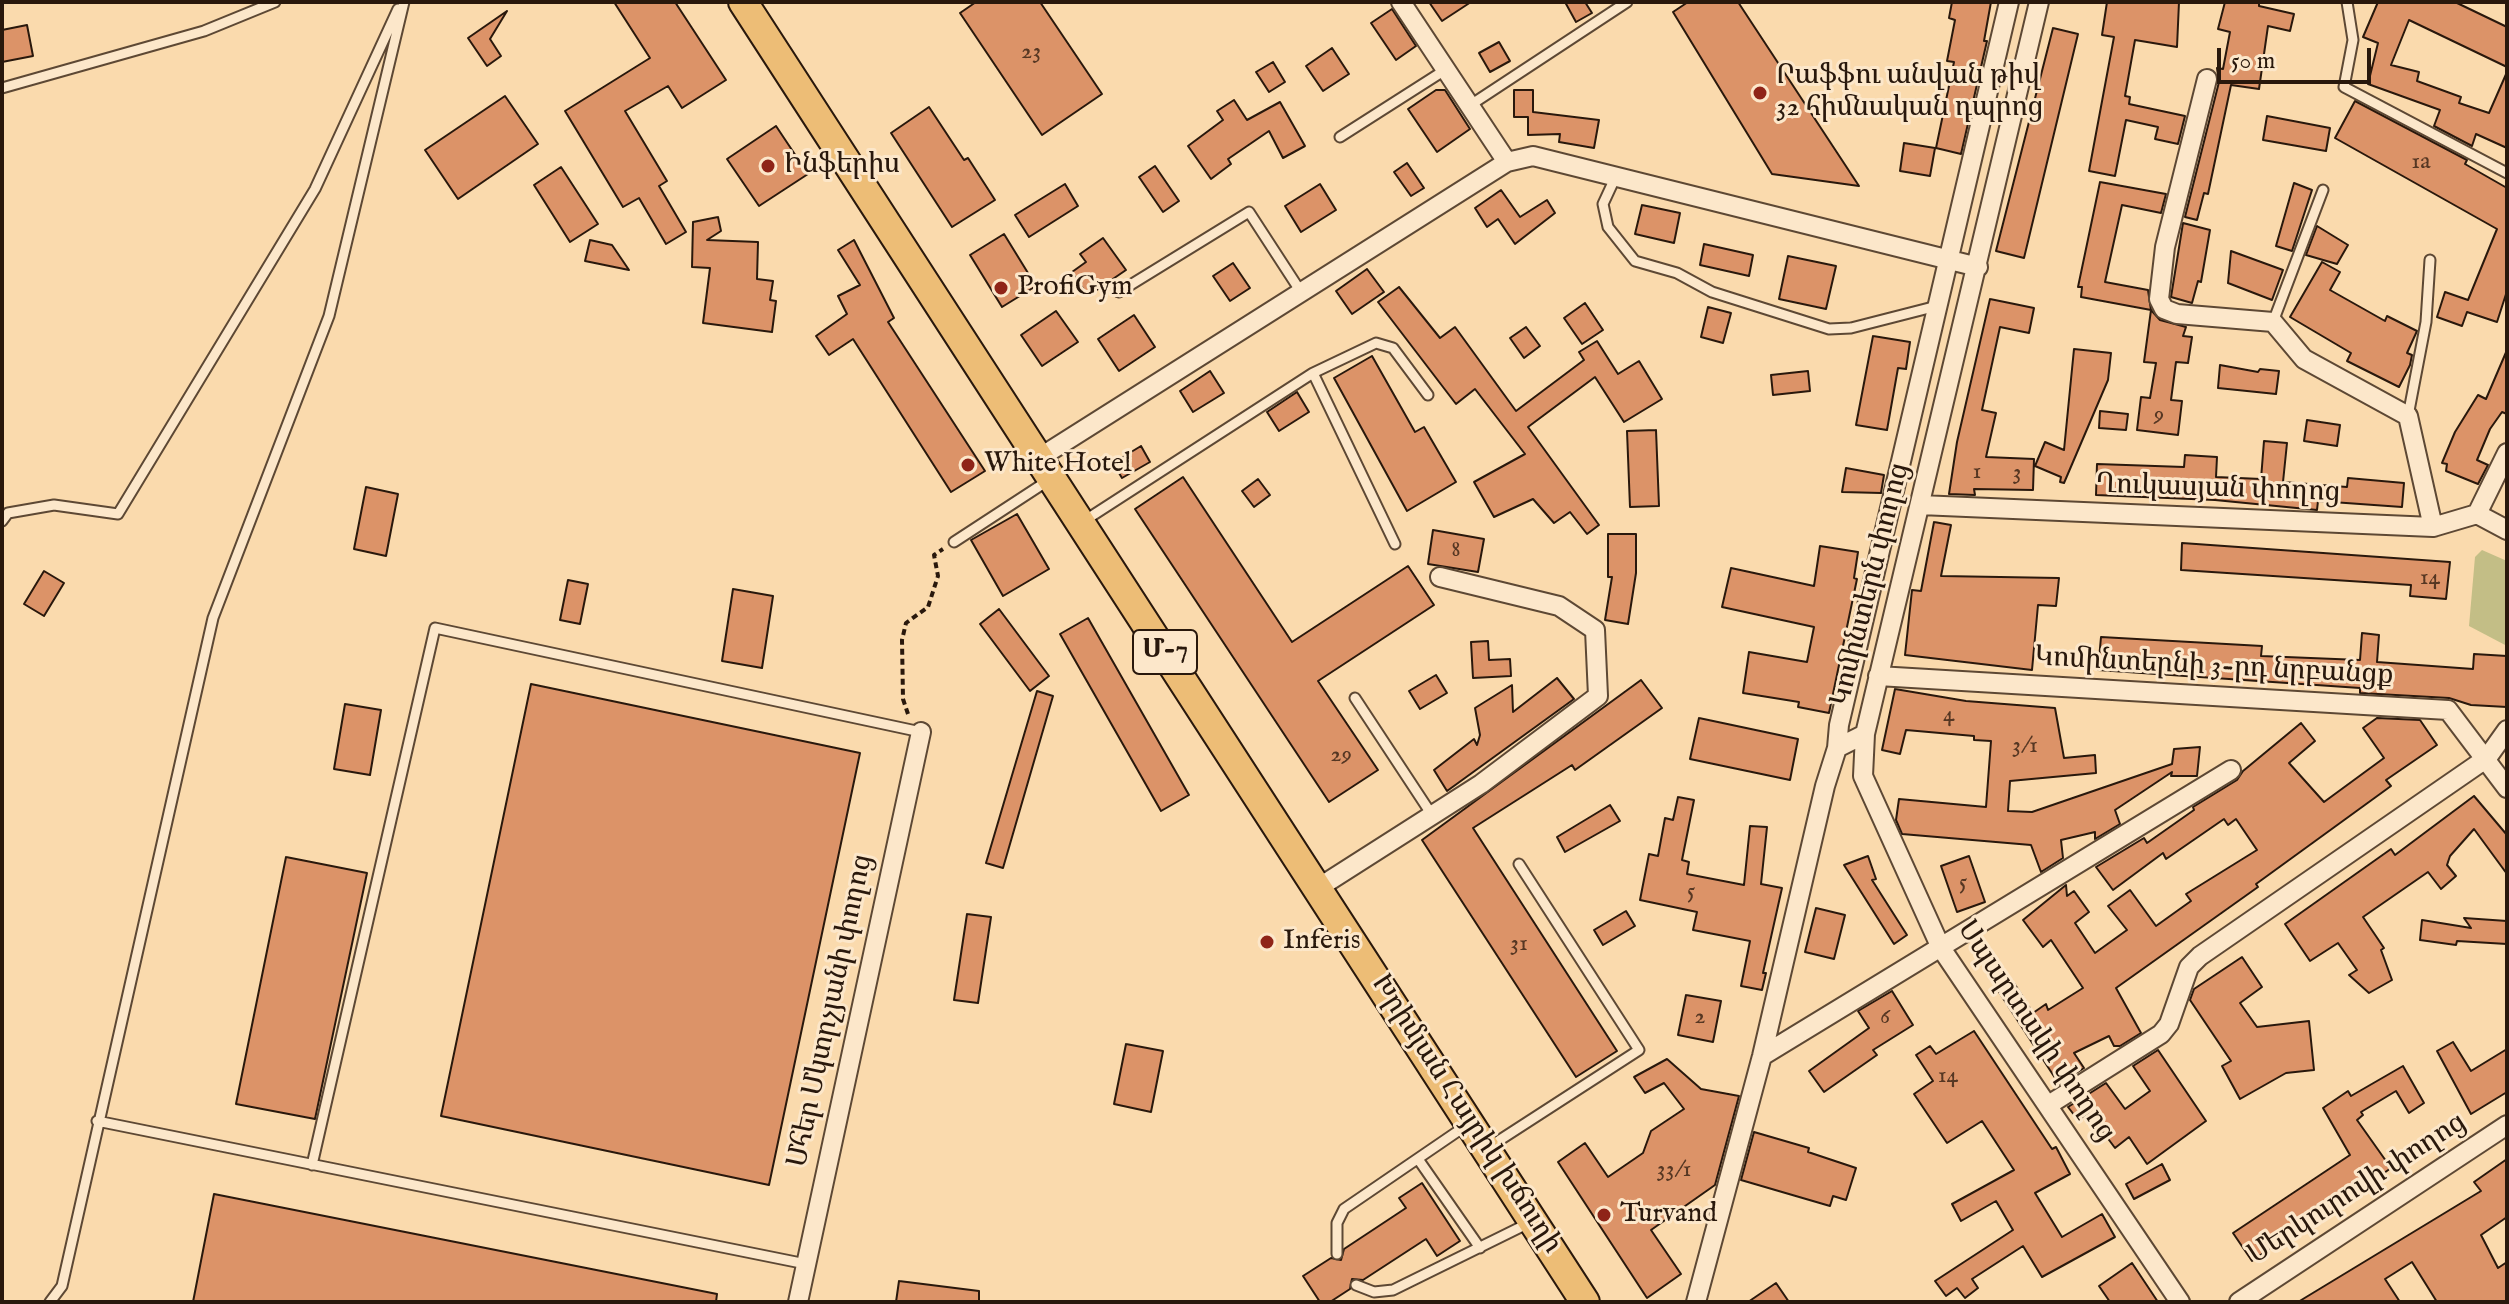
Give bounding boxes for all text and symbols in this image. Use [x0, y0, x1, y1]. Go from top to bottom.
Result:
scale bar [2221, 32, 2375, 82]
house number: 23 [1021, 39, 1041, 67]
text: 50 m [2231, 46, 2275, 77]
place label: Րաֆֆու անվան թիվ 32 հիմնական դպրոց [1776, 60, 2043, 126]
marker: Րաֆֆու անվան թիվ 32 հիմնական դպրոց [1751, 84, 1769, 102]
place label: Ինֆերիս [784, 149, 900, 183]
house number: 1a [2411, 149, 2431, 177]
marker: Ինֆերիս [759, 157, 777, 175]
place label: ProfiGym [1017, 271, 1133, 305]
marker: ProfiGym [992, 279, 1010, 297]
house number: 9 [2154, 402, 2164, 430]
place label: White Hotel [984, 448, 1132, 482]
marker: White Hotel [959, 456, 977, 474]
house number: 1 [1973, 459, 1981, 487]
street label: Կոմինտերն փողոց [1826, 460, 1918, 710]
house number: 3 [2013, 460, 2021, 488]
street label: Ղուկասյան փողոց [2095, 469, 2341, 511]
house number: 8 [1451, 537, 1461, 565]
house number: 14 [2420, 565, 2440, 593]
road number: Մ-7 [1133, 630, 1197, 674]
street label: Կոմինտերնի 3-րդ նրբանցք [2034, 642, 2394, 694]
house number: 4 [1943, 702, 1955, 730]
house number: 3/1 [2012, 733, 2038, 761]
house number: 29 [1330, 742, 1352, 770]
street label: Մհեր Մկտրչյանի փողոց [782, 852, 882, 1170]
house number: 5 [1959, 870, 1967, 898]
house number: 5 [1687, 879, 1695, 907]
street label: Սպարտակի փողոց [1949, 915, 2121, 1149]
place label: Inferis [1283, 925, 1360, 959]
house number: 31 [1510, 931, 1528, 959]
marker: Inferis [1258, 933, 1276, 951]
street label: Խրիմյան Հայրիկ խճուղի [1362, 970, 1568, 1260]
house number: 2 [1694, 1004, 1706, 1032]
house number: 6 [1880, 1004, 1890, 1032]
house number: 14 [1938, 1063, 1958, 1091]
street label: Մերկուրովի փողոց [2243, 1107, 2473, 1273]
house number: 33/1 [1656, 1157, 1692, 1185]
place label: Turvand [1620, 1198, 1717, 1232]
marker: Turvand [1595, 1206, 1613, 1224]

